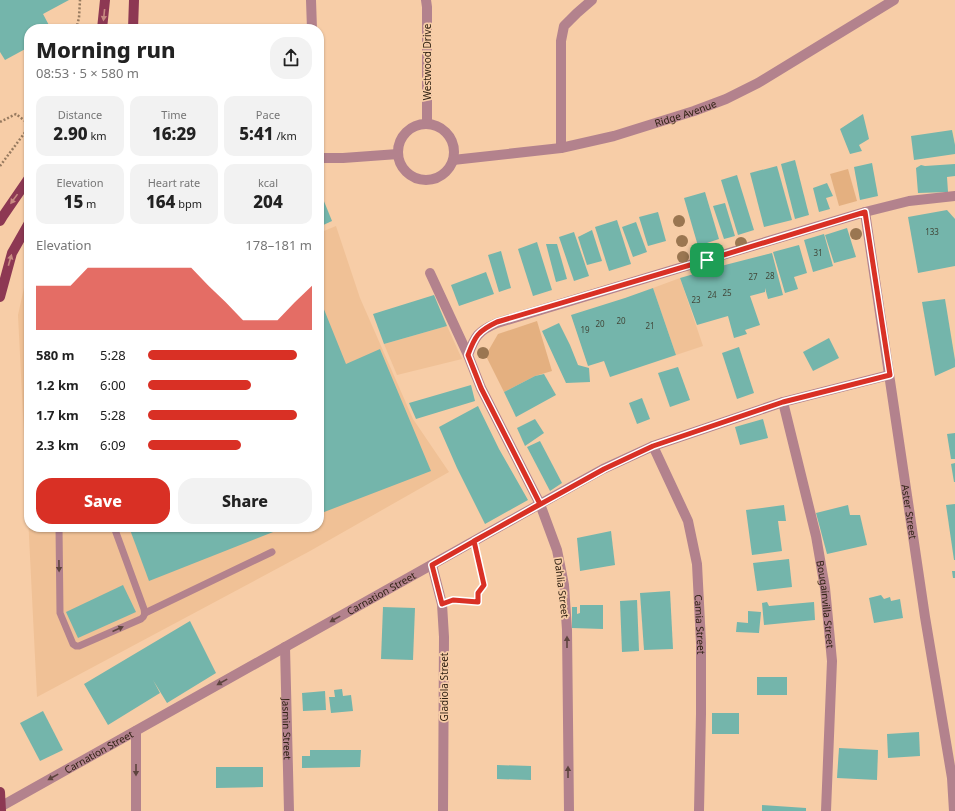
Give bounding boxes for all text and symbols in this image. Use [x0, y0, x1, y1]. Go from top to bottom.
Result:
one-way arrow [100, 8, 107, 21]
street label: Westwood Drive [420, 23, 434, 100]
text: Morning run [36, 34, 176, 64]
button: share [270, 37, 312, 79]
text: 08:53 · 5 × 580 m [36, 64, 139, 82]
street label: Ridge Avenue [653, 96, 719, 130]
text: Distance [58, 107, 102, 122]
text: Time [161, 107, 187, 122]
text: Pace [256, 107, 280, 122]
text: 2.90 [53, 122, 88, 145]
text: 16:29 [152, 122, 196, 145]
text: 5:41 [239, 122, 274, 145]
text: km [88, 128, 107, 143]
text: /km [274, 128, 297, 143]
text: Elevation [57, 175, 103, 190]
text: Heart rate [148, 175, 200, 190]
text: kcal [258, 175, 278, 190]
text: 15 [64, 190, 83, 213]
text: 164 [146, 190, 175, 213]
text: 204 [253, 190, 283, 213]
one-way arrow [10, 194, 18, 205]
text: m [83, 196, 96, 211]
text: bpm [175, 196, 202, 211]
house number: 133 [925, 226, 939, 237]
text: Elevation [36, 236, 92, 254]
text: 178–181 m [245, 236, 312, 254]
pin [690, 243, 724, 277]
house number: 31 [813, 247, 823, 258]
icon: arrive [696, 249, 718, 271]
one-way arrow [7, 253, 13, 265]
house number: 28 [765, 270, 775, 281]
house number: 27 [748, 271, 758, 282]
house number: 25 [722, 287, 732, 298]
house number: 24 [707, 289, 717, 300]
house number: 23 [691, 294, 701, 305]
house number: 20 [616, 315, 626, 326]
house number: 20 [595, 318, 605, 329]
house number: 21 [645, 320, 655, 331]
house number: 19 [580, 324, 590, 335]
text: 580 m [36, 346, 74, 364]
text: 5:28 [100, 346, 126, 364]
text: 1.2 km [36, 376, 79, 394]
text: 6:00 [100, 376, 126, 394]
text: 1.7 km [36, 406, 79, 424]
text: 5:28 [100, 406, 126, 424]
text: 2.3 km [36, 436, 79, 454]
text: 6:09 [100, 436, 126, 454]
button: Save [36, 478, 170, 524]
button: Share [178, 478, 312, 524]
street label: Aster Street [898, 483, 920, 540]
street label: Dahlia Street [551, 557, 573, 619]
street label: Bougainvilla Street [813, 559, 838, 649]
one-way arrow [56, 560, 62, 573]
street label: Carnation Street [344, 568, 418, 618]
street label: Camia Street [692, 594, 708, 655]
one-way arrow [329, 615, 341, 622]
one-way arrow [113, 625, 125, 631]
one-way arrow [564, 635, 570, 648]
street label: Gladiola Street [437, 652, 451, 721]
one-way arrow [216, 679, 228, 686]
street label: Jasmin Street [279, 697, 295, 760]
street label: Carnation Street [62, 727, 136, 777]
one-way arrow [133, 764, 139, 777]
one-way arrow [565, 765, 571, 778]
one-way arrow [47, 774, 59, 781]

